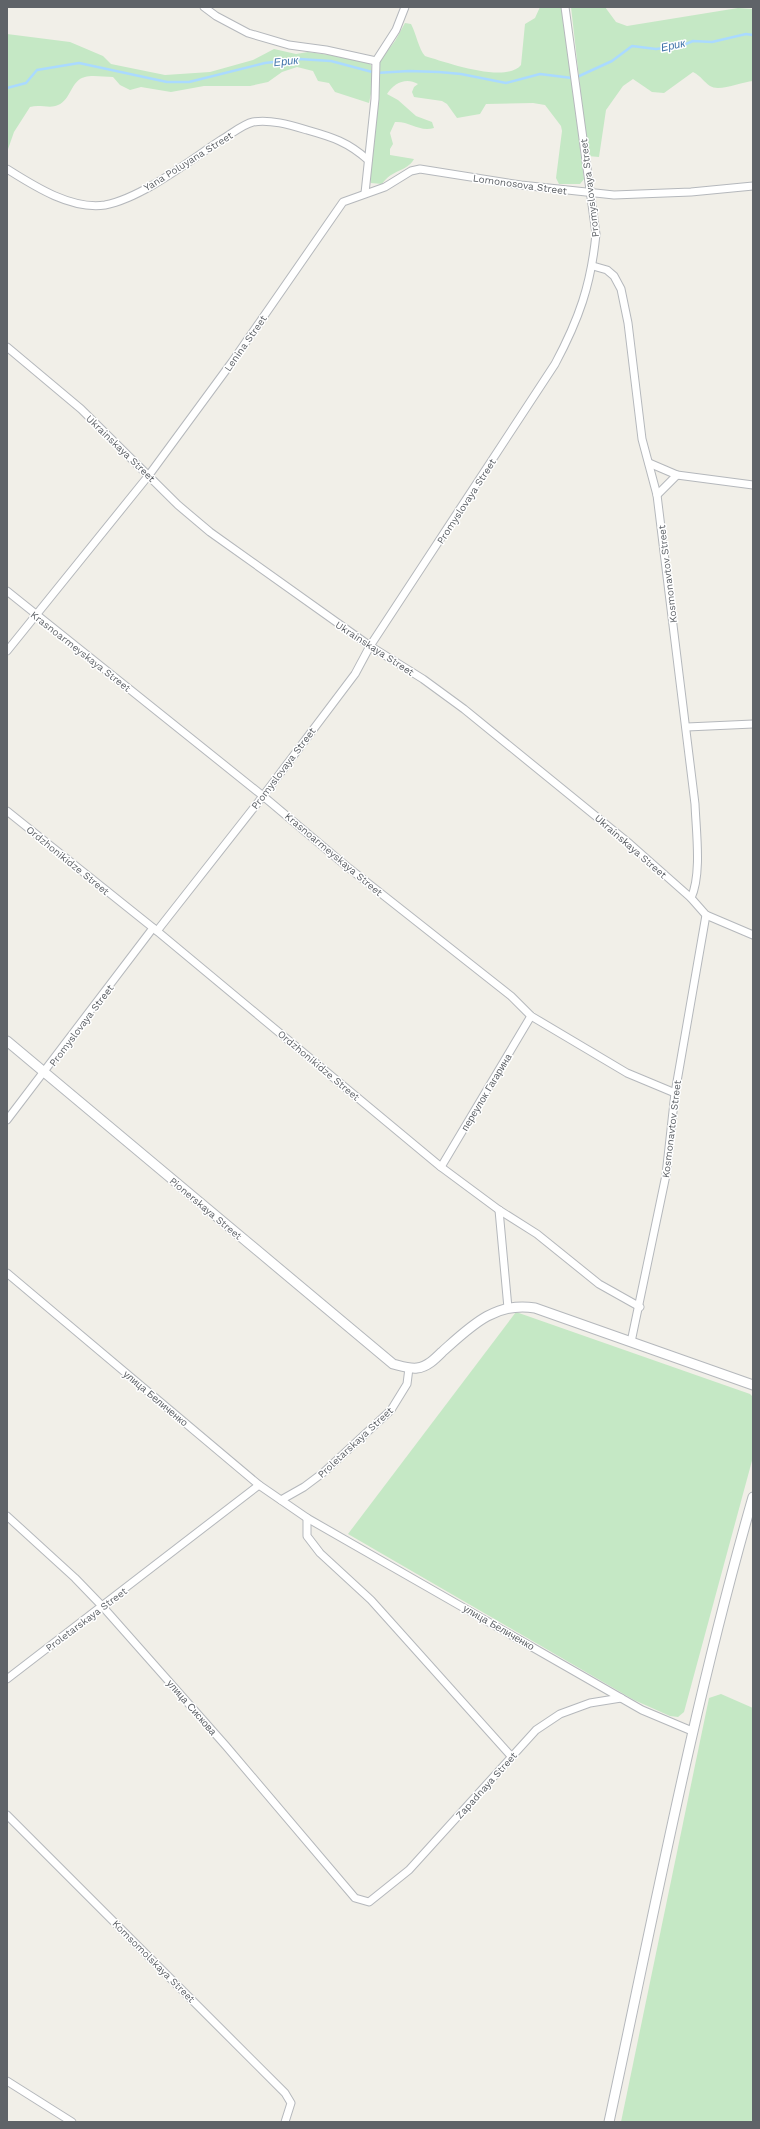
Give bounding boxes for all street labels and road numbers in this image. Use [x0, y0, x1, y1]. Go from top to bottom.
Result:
street label: Yana Poluyana Street [142, 129, 235, 193]
street label: Promyslovaya Street [578, 137, 601, 238]
street label: Lomonosova Street [472, 172, 568, 197]
street label: Lenina Street [222, 313, 269, 373]
street label: Ukrainskaya Street [84, 413, 158, 485]
street label: Promyslovaya Street [435, 456, 498, 546]
street label: Kosmonavtov Street [656, 524, 679, 623]
street label: Krasnoarmeyskaya Street [29, 609, 133, 694]
street label: Ukrainskaya Street [333, 619, 417, 678]
street label: Promyslovaya Street [249, 725, 318, 811]
street label: Krasnoarmeyskaya Street [283, 810, 385, 899]
street label: Ukrainskaya Street [593, 812, 669, 881]
street label: Ordzhonikidze Street [24, 824, 112, 898]
street label: Promyslovaya Street [47, 982, 116, 1068]
street label: Ordzhonikidze Street [276, 1028, 362, 1103]
street label: переулок Гагарина [459, 1051, 514, 1133]
street label: Kosmonavtov Street [660, 1079, 683, 1179]
street label: Pionerskaya Street [167, 1175, 245, 1242]
street label: улица Беличенко [121, 1368, 190, 1429]
street label: Proletarskaya Street [316, 1404, 396, 1480]
street label: Proletarskaya Street [44, 1585, 130, 1653]
street label: улица Беличенко [461, 1603, 537, 1653]
street label: улица Сискова [165, 1677, 219, 1737]
street label: Zapadnaya Street [454, 1749, 520, 1821]
street label: Komsomolskaya Street [110, 1918, 198, 2005]

